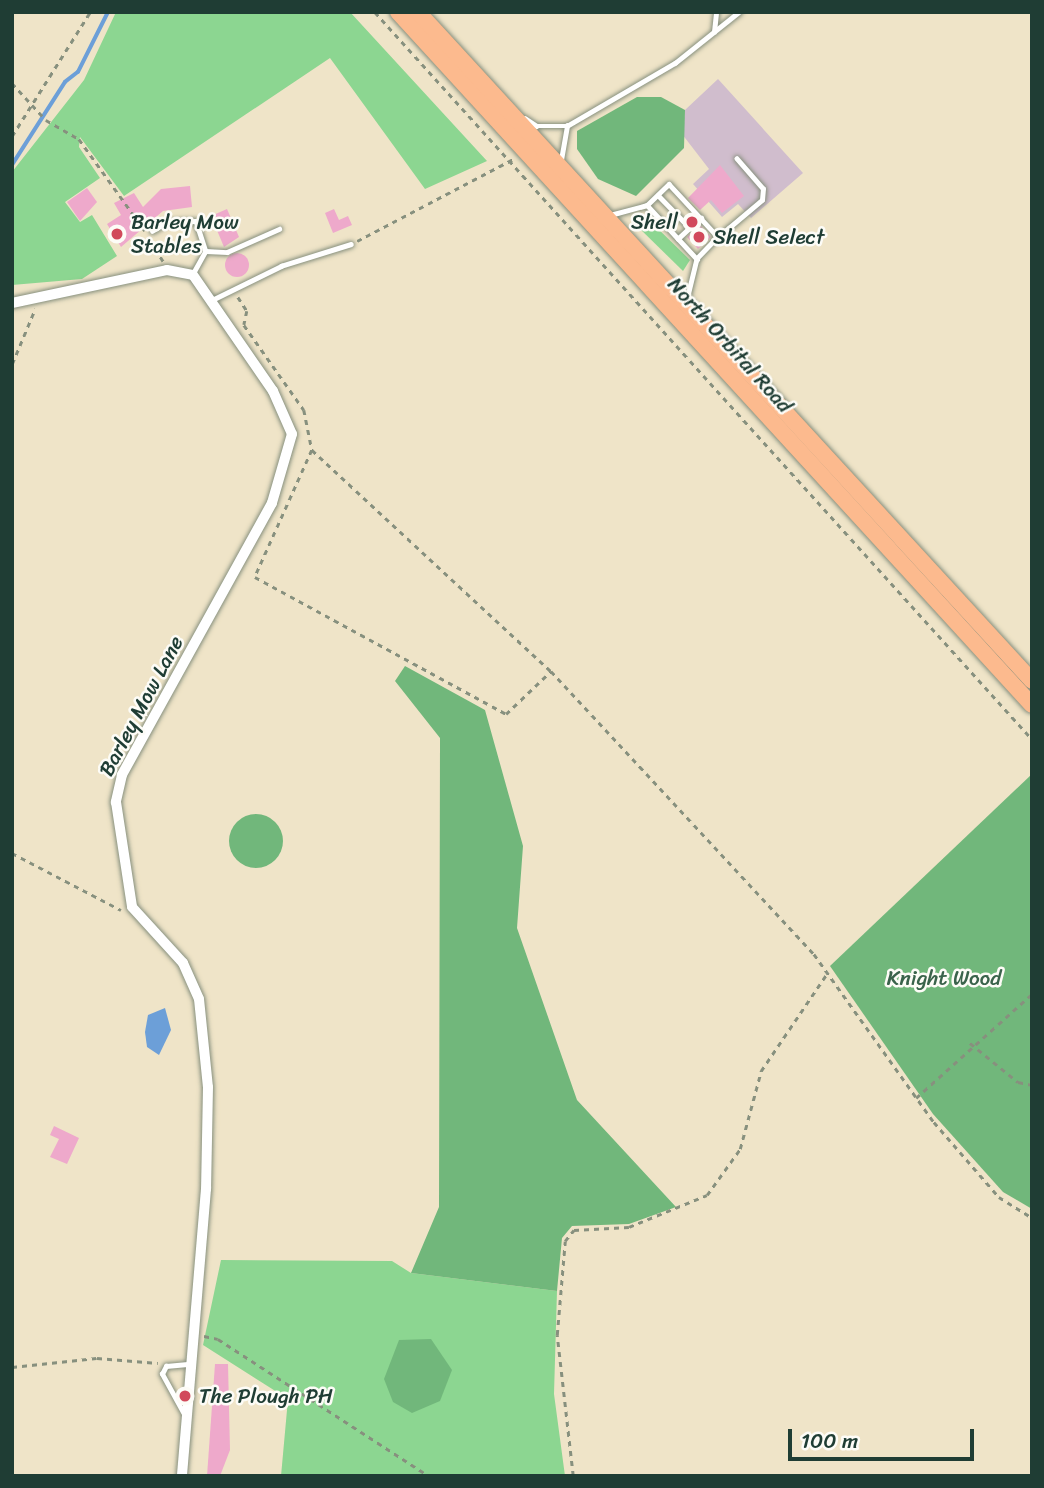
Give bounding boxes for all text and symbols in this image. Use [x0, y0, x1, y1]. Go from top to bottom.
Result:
place label: Barley Mow Stables [131, 209, 239, 259]
place label: Shell [631, 209, 678, 235]
marker: Shell [684, 214, 700, 230]
place label: Shell Select [713, 224, 825, 250]
marker: Barley Mow Stables [109, 226, 125, 242]
marker: Shell Select [691, 229, 707, 245]
street label: North Orbital Road [662, 272, 798, 418]
street label: Barley Mow Lane [93, 631, 189, 781]
park label: Knight Wood [887, 965, 1001, 991]
place label: The Plough PH [199, 1383, 333, 1409]
marker: The Plough PH [177, 1388, 193, 1404]
scale bar [792, 1414, 978, 1458]
text: 100 m [801, 1422, 858, 1460]

